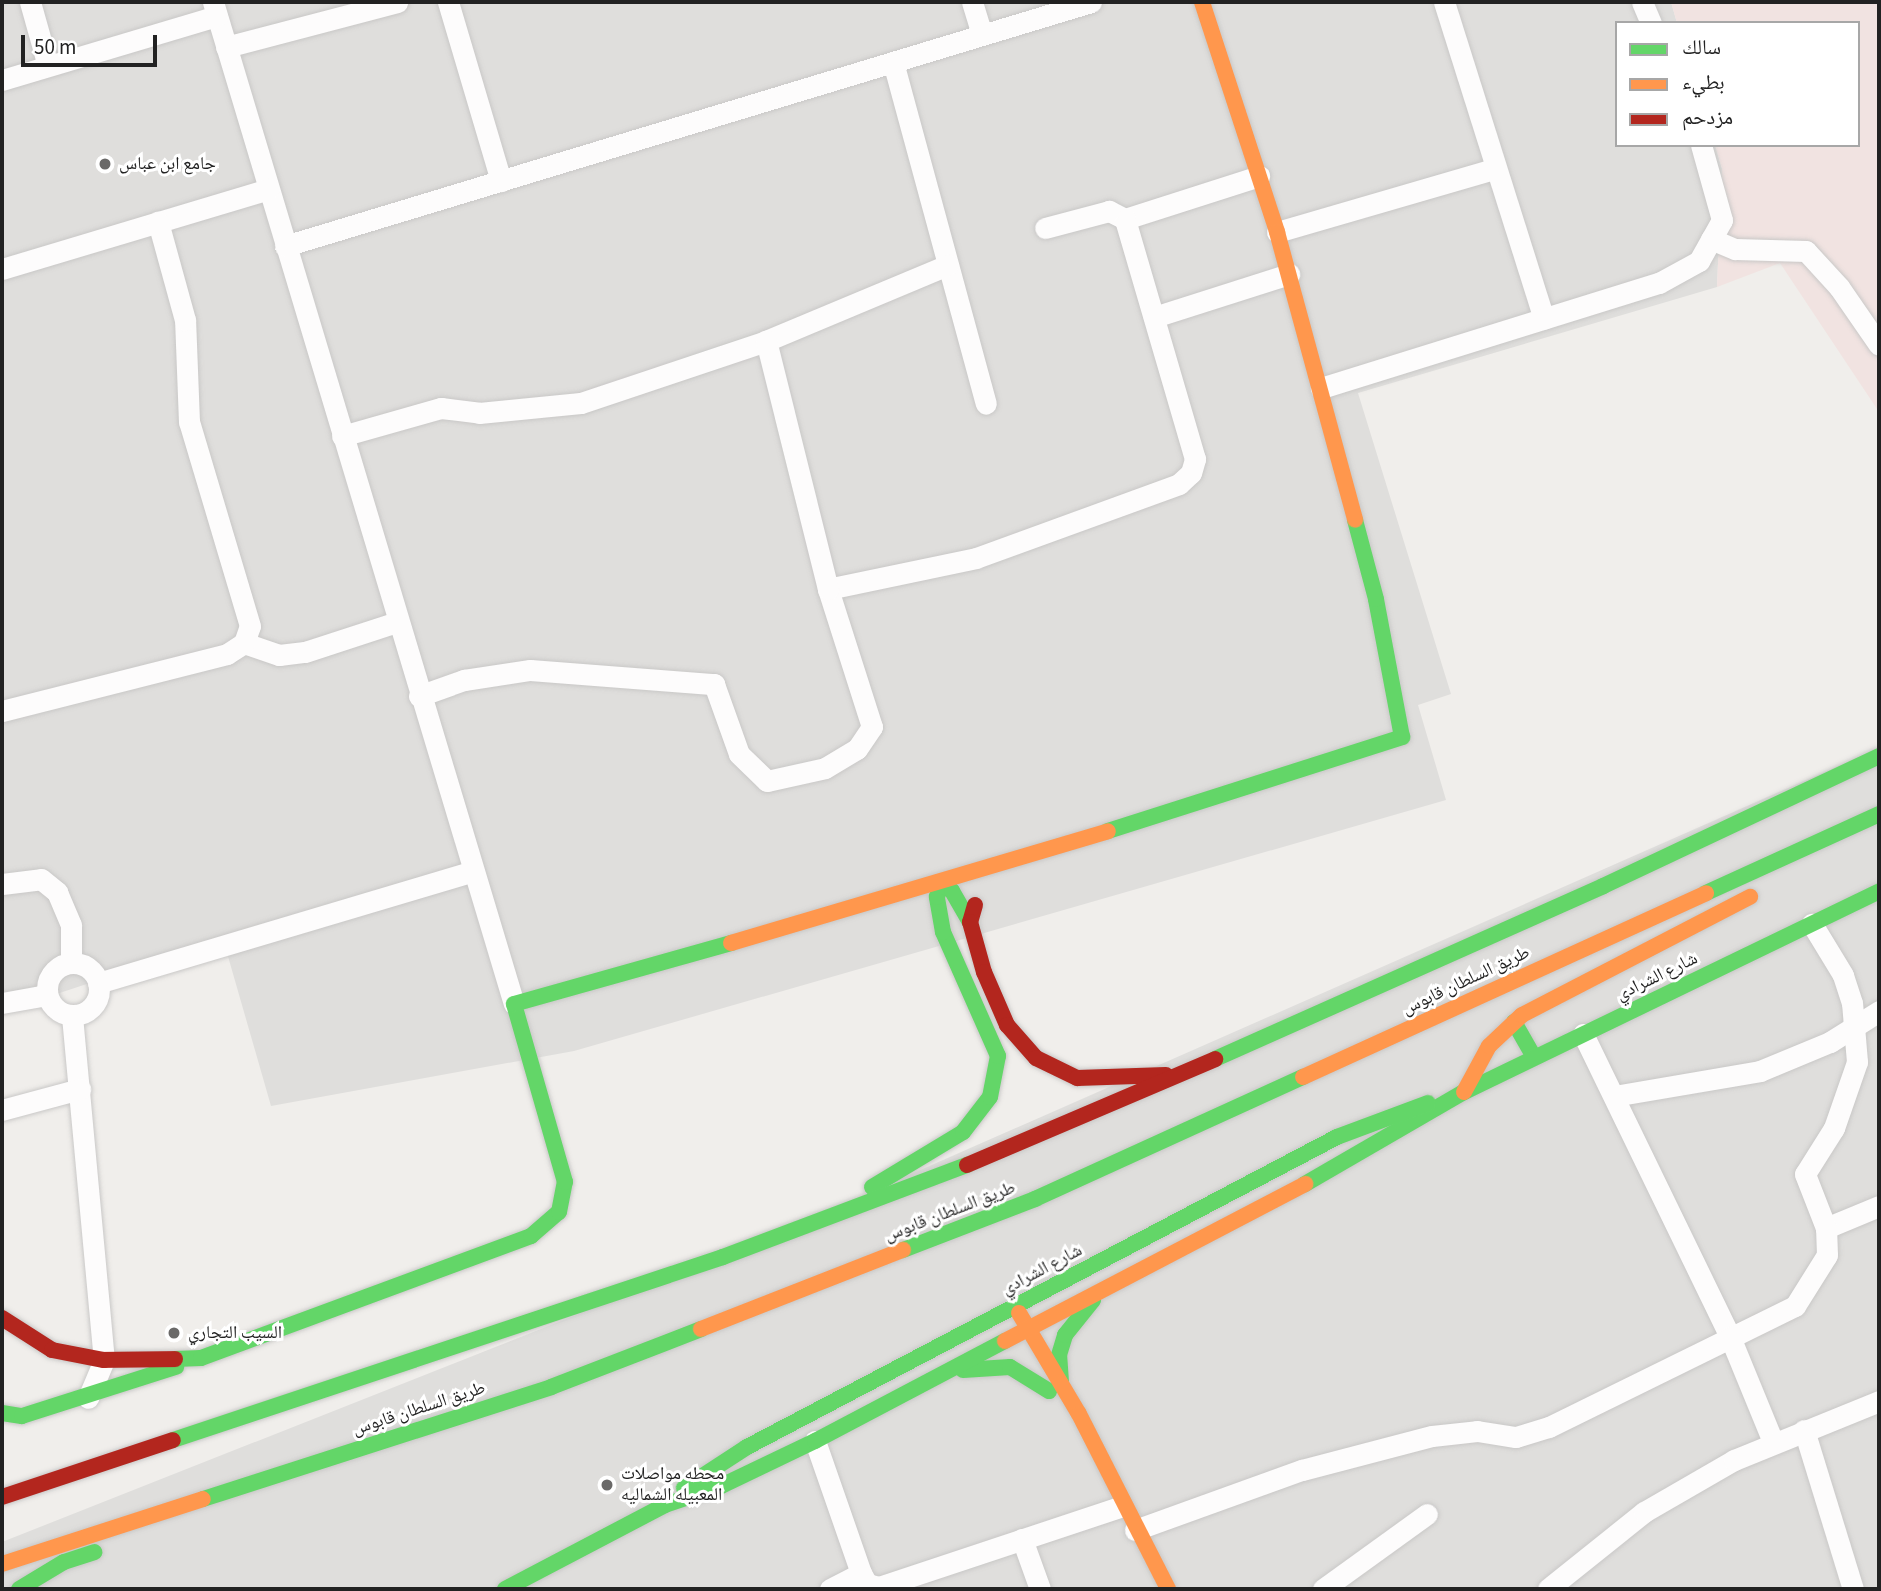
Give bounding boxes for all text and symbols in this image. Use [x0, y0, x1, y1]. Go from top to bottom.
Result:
scale bar [24, 21, 161, 65]
legend [1615, 21, 1860, 147]
text: 50 m [34, 32, 76, 62]
text: سالك [1682, 32, 1721, 62]
text: بطيء [1682, 67, 1725, 97]
text: مزدحم [1682, 102, 1733, 132]
place label: جامع ابن عباس [119, 153, 216, 175]
marker: جامع ابن عباس [97, 156, 113, 172]
street label: طريق السلطان قابوس [1399, 942, 1533, 1020]
street label: شارع الشرادي [1613, 948, 1701, 1006]
street label: طريق السلطان قابوس [881, 1177, 1019, 1247]
street label: شارع الشرادي [998, 1240, 1086, 1300]
place label: السيب التجاري [188, 1322, 282, 1344]
marker: السيب التجاري [166, 1325, 182, 1341]
street label: طريق السلطان قابوس [350, 1377, 488, 1441]
place label: محطه مواصلات المعبيله الشماليه [621, 1464, 724, 1506]
marker: محطه مواصلات المعبيله الشماليه [599, 1477, 615, 1493]

